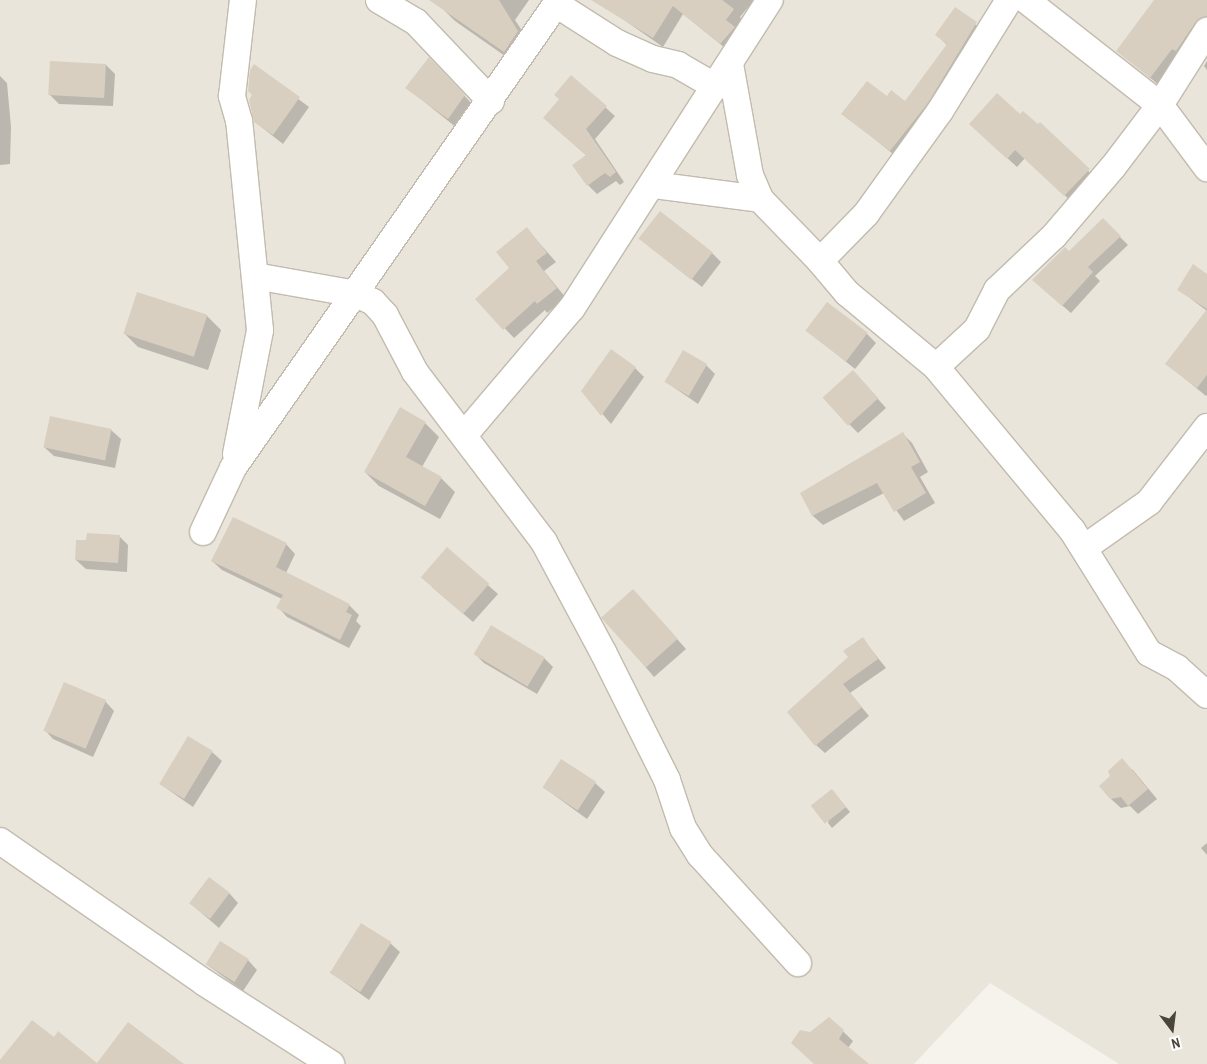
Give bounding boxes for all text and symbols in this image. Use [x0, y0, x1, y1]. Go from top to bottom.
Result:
north arrow [1147, 1004, 1197, 1054]
text: N [1170, 1034, 1182, 1053]

